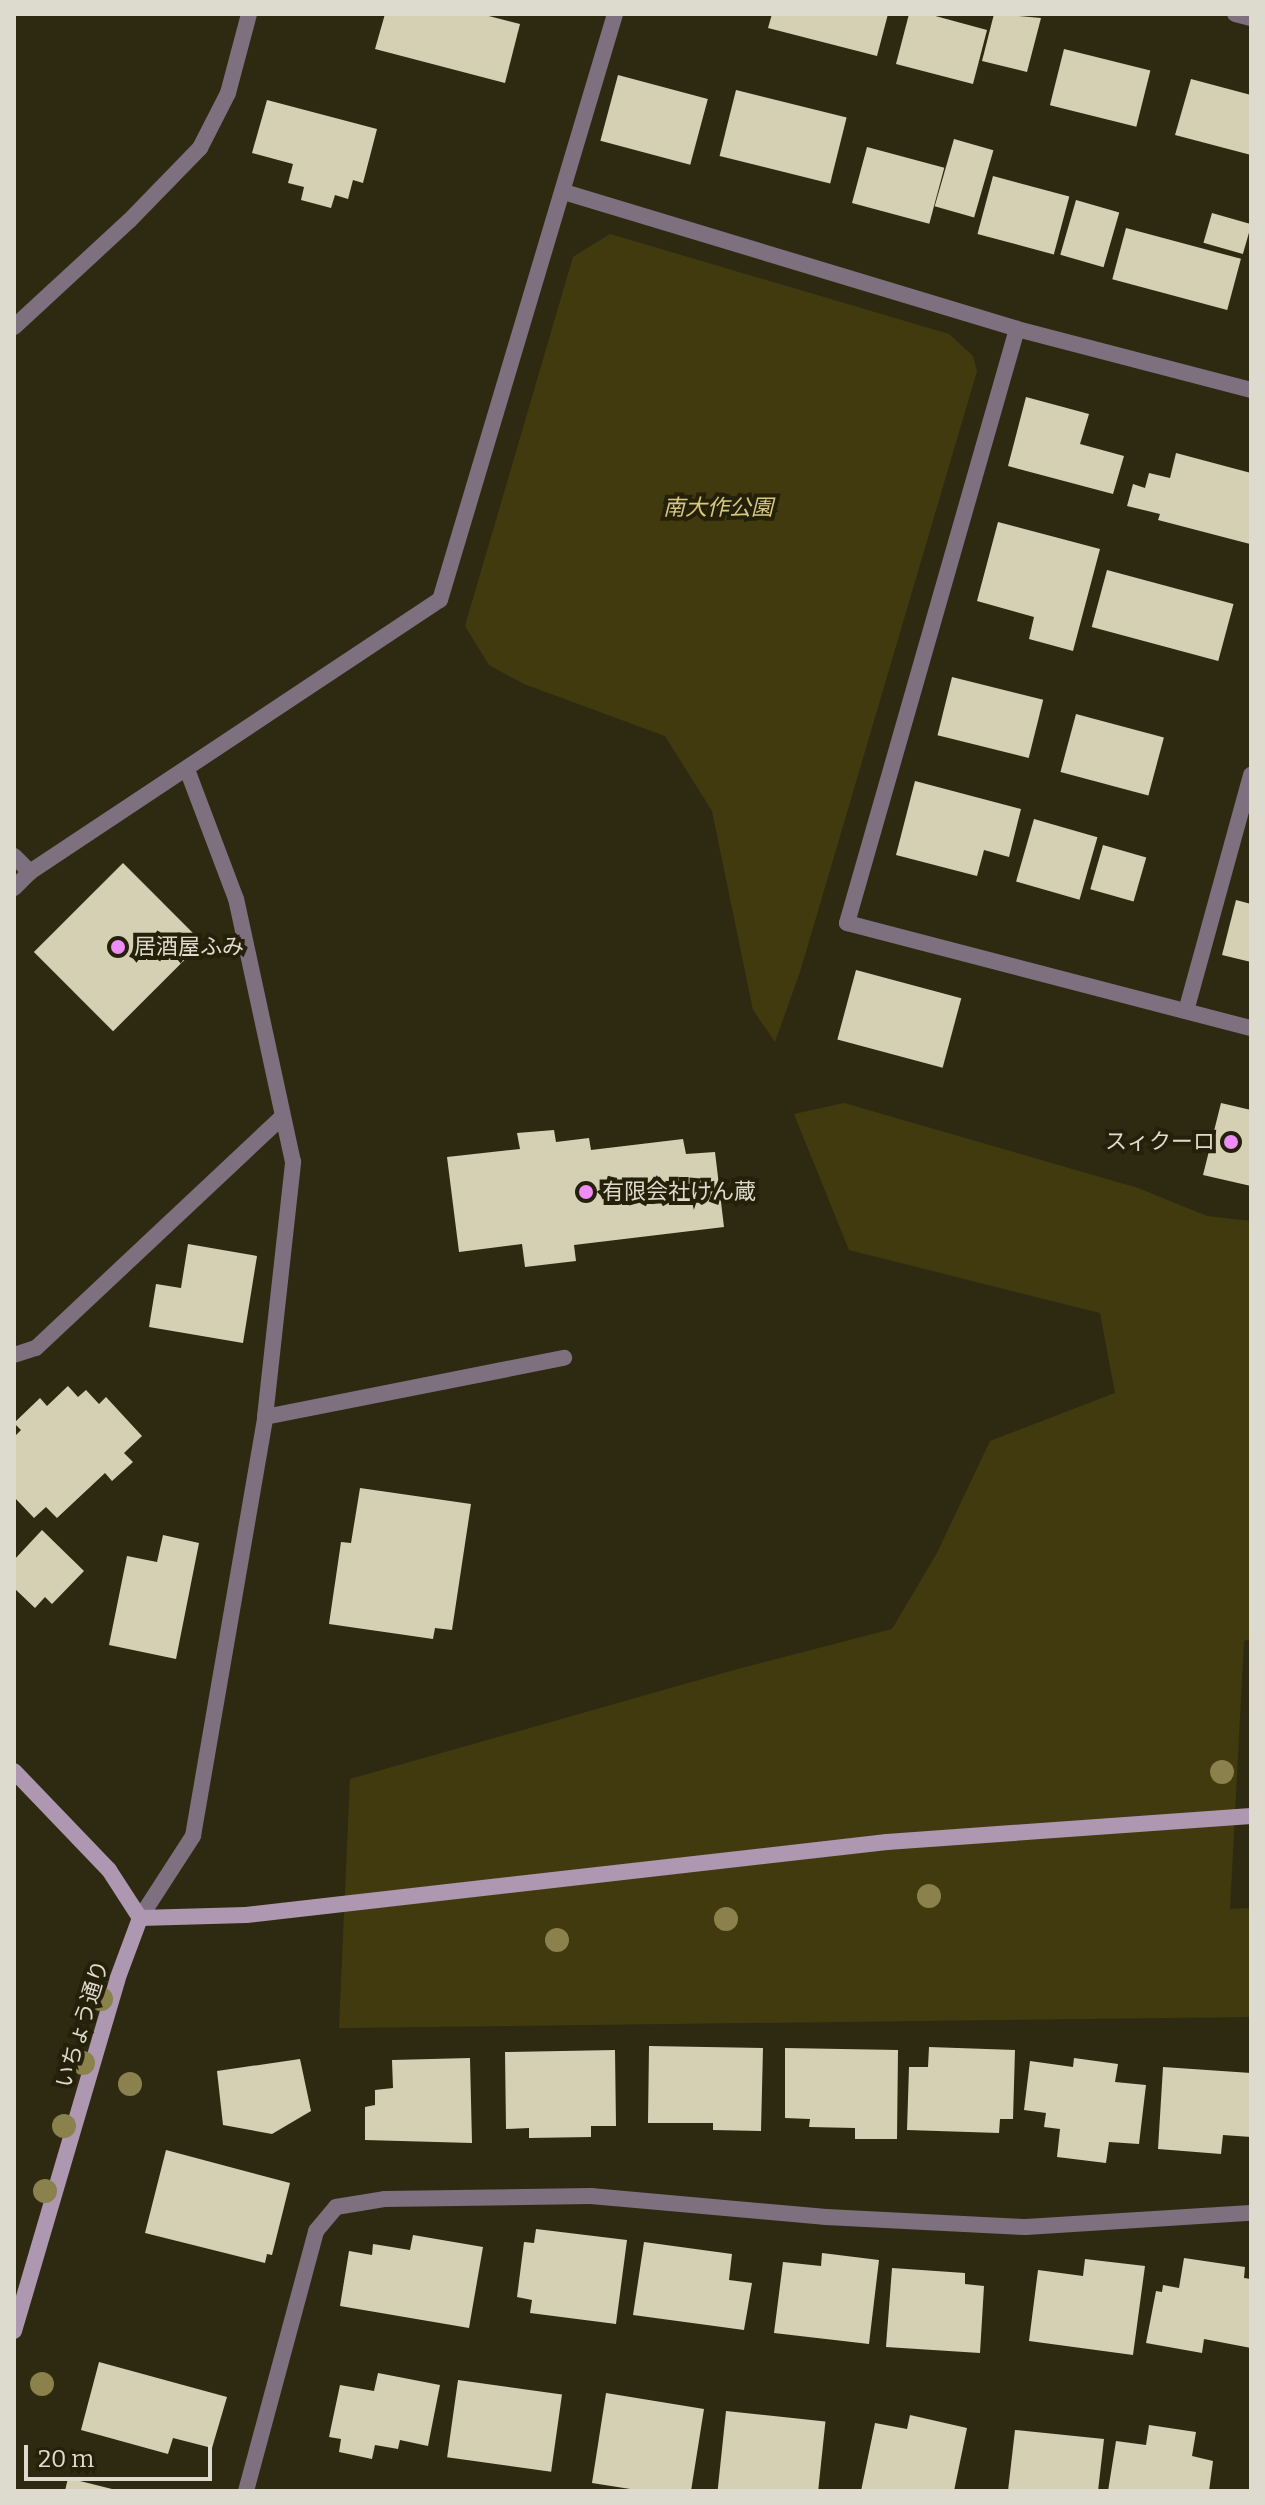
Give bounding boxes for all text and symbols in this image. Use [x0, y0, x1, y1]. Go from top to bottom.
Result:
park label: 南大作公園 [663, 495, 773, 521]
place label: 居酒屋ふみ [134, 934, 244, 960]
marker: 居酒屋ふみ [109, 938, 127, 956]
place label: スィクーロ [1105, 1129, 1215, 1155]
marker: スィクーロ [1222, 1133, 1240, 1151]
place label: 有限会社けん蔵 [602, 1179, 756, 1205]
marker: 有限会社けん蔵 [577, 1183, 595, 1201]
street label: いちょう通り [50, 1957, 114, 2091]
scale bar [28, 2429, 216, 2479]
text: 20 m [38, 2445, 94, 2473]

